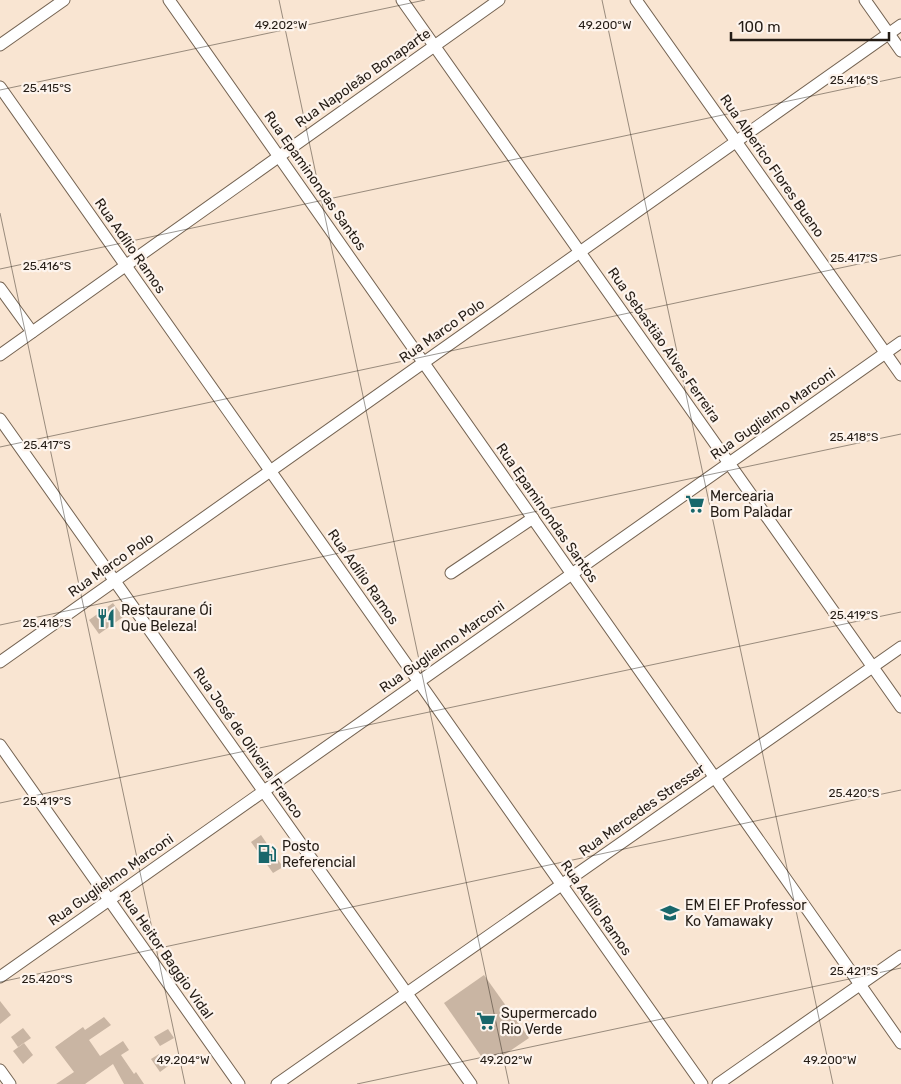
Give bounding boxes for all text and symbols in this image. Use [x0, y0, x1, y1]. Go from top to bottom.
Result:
scale bar [731, 10, 888, 42]
text: 49.202°W [255, 18, 308, 32]
text: 49.200°W [578, 18, 632, 32]
text: 100 m [738, 18, 780, 36]
street label: Rua Napoleão Bonaparte [292, 25, 434, 131]
text: 25.416°S [830, 73, 878, 87]
text: 25.415°S [23, 81, 71, 95]
street label: Rua Alberico Flores Bueno [716, 91, 828, 241]
street label: Rua Epaminondas Santos [260, 108, 370, 254]
street label: Rua Adílio Ramos [91, 195, 169, 297]
text: 25.417°S [830, 251, 878, 265]
text: 25.416°S [23, 259, 71, 273]
street label: Rua Sebastião Alves Ferreira [604, 264, 724, 426]
street label: Rua Marco Polo [396, 295, 488, 367]
street label: Rua Guglielmo Marconi [707, 364, 839, 464]
text: 25.418°S [829, 430, 879, 444]
text: 25.417°S [23, 438, 71, 452]
street label: Rua Epaminondas Santos [492, 440, 602, 586]
place label: Mercearia Bom Paladar [710, 488, 793, 521]
supermarket icon: Mercearia Bom Paladar [684, 493, 706, 515]
street label: Rua Adílio Ramos [324, 526, 402, 628]
street label: Rua Marco Polo [65, 529, 157, 601]
street label: Rua Guglielmo Marconi [376, 597, 508, 697]
place label: Restaurane Ói Que Beleza! [121, 601, 212, 635]
restaurant icon: Restaurane Ói Que Beleza! [95, 607, 117, 629]
text: 25.419°S [830, 608, 878, 622]
text: 25.418°S [22, 616, 72, 630]
street label: Rua José de Oliveira Franco [189, 664, 307, 822]
street label: Rua Mercedes Stresser [576, 760, 709, 860]
text: 25.420°S [828, 786, 880, 800]
text: 25.419°S [23, 794, 71, 808]
street label: Rua Guglielmo Marconi [45, 830, 177, 930]
place label: Posto Referencial [282, 838, 356, 871]
fuel station icon: Posto Referencial [256, 843, 278, 865]
street label: Rua Adílio Ramos [557, 857, 635, 959]
street label: Rua Heitor Baggio Vidal [115, 888, 217, 1022]
place label: EM EI EF Professor Ko Yamawaky [685, 897, 807, 930]
school or university icon: EM EI EF Professor Ko Yamawaky [659, 902, 681, 924]
text: 25.421°S [830, 964, 878, 978]
text: 25.420°S [21, 972, 73, 986]
place label: Supermercado Rio Verde [501, 1005, 597, 1038]
supermarket icon: Supermercado Rio Verde [475, 1010, 497, 1032]
text: 49.204°W [156, 1053, 210, 1067]
text: 49.202°W [480, 1053, 533, 1067]
text: 49.200°W [803, 1053, 857, 1067]

